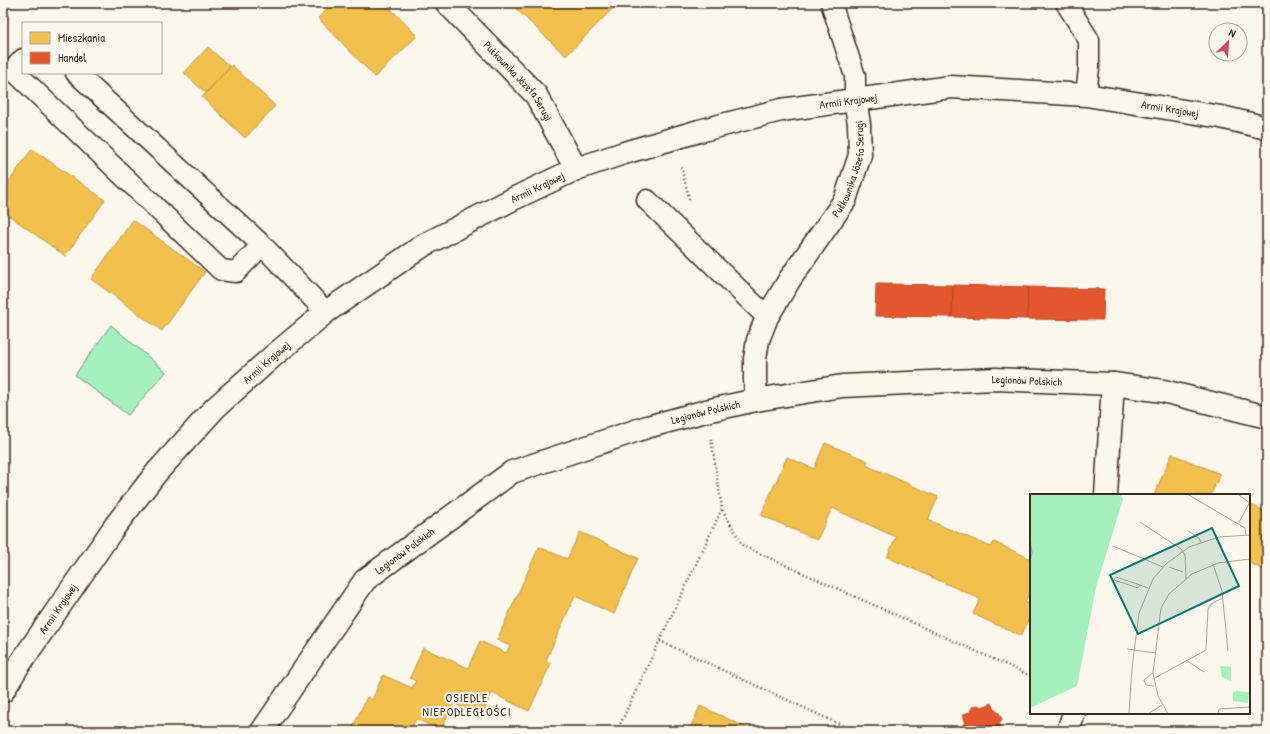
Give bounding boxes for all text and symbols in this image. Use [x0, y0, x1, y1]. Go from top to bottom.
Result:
legend [22, 22, 162, 74]
north arrow [1208, 22, 1248, 62]
text: N [1227, 25, 1238, 41]
text: Mieszkania [58, 29, 105, 46]
street label: Pułkownika Józefa Serugi [481, 38, 556, 123]
text: Handel [58, 49, 87, 66]
street label: Armii Krajowej [819, 90, 878, 112]
street label: Armii Krajowej [1140, 97, 1200, 120]
street label: Pułkownika Józefa Serugi [828, 120, 867, 220]
street label: Armii Krajowej [508, 169, 567, 206]
street label: Armii Krajowej [240, 338, 293, 387]
street label: Legionów Polskich [991, 372, 1063, 389]
street label: Legionów Polskich [670, 397, 742, 427]
inset map [1030, 494, 1250, 714]
street label: Legionów Polskich [372, 524, 437, 577]
street label: Armii Krajowej [36, 581, 80, 637]
district label: OSIEDLE NIEPODLEGŁOŚCI [422, 689, 512, 720]

